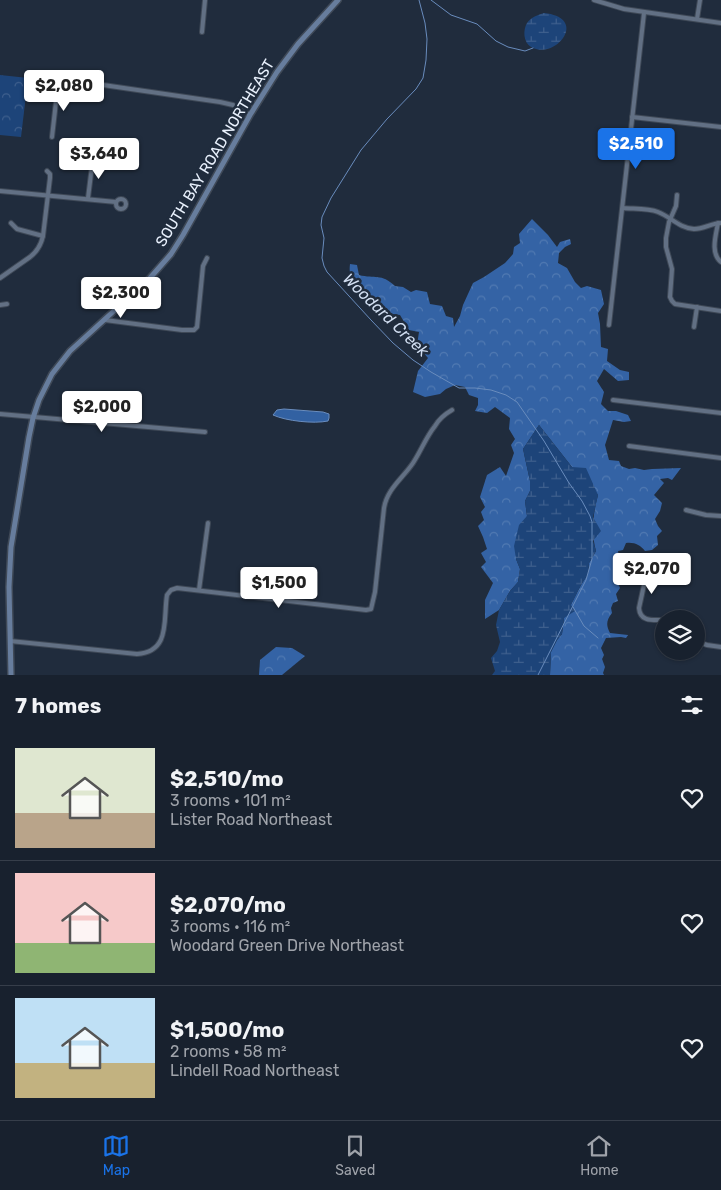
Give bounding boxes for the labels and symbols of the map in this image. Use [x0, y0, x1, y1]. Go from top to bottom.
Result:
street label: SOUTH BAY ROAD NORTHEAST [152, 56, 278, 250]
pin: $2,080 [23, 70, 105, 112]
pin: $2,510 [595, 128, 677, 170]
pin: $3,640 [58, 138, 140, 180]
water label: Woodard Creek [339, 269, 433, 361]
pin: $2,300 [80, 276, 162, 319]
pin: $2,000 [61, 390, 143, 433]
pin: $2,070 [611, 552, 693, 595]
pin: $1,500 [238, 566, 320, 609]

